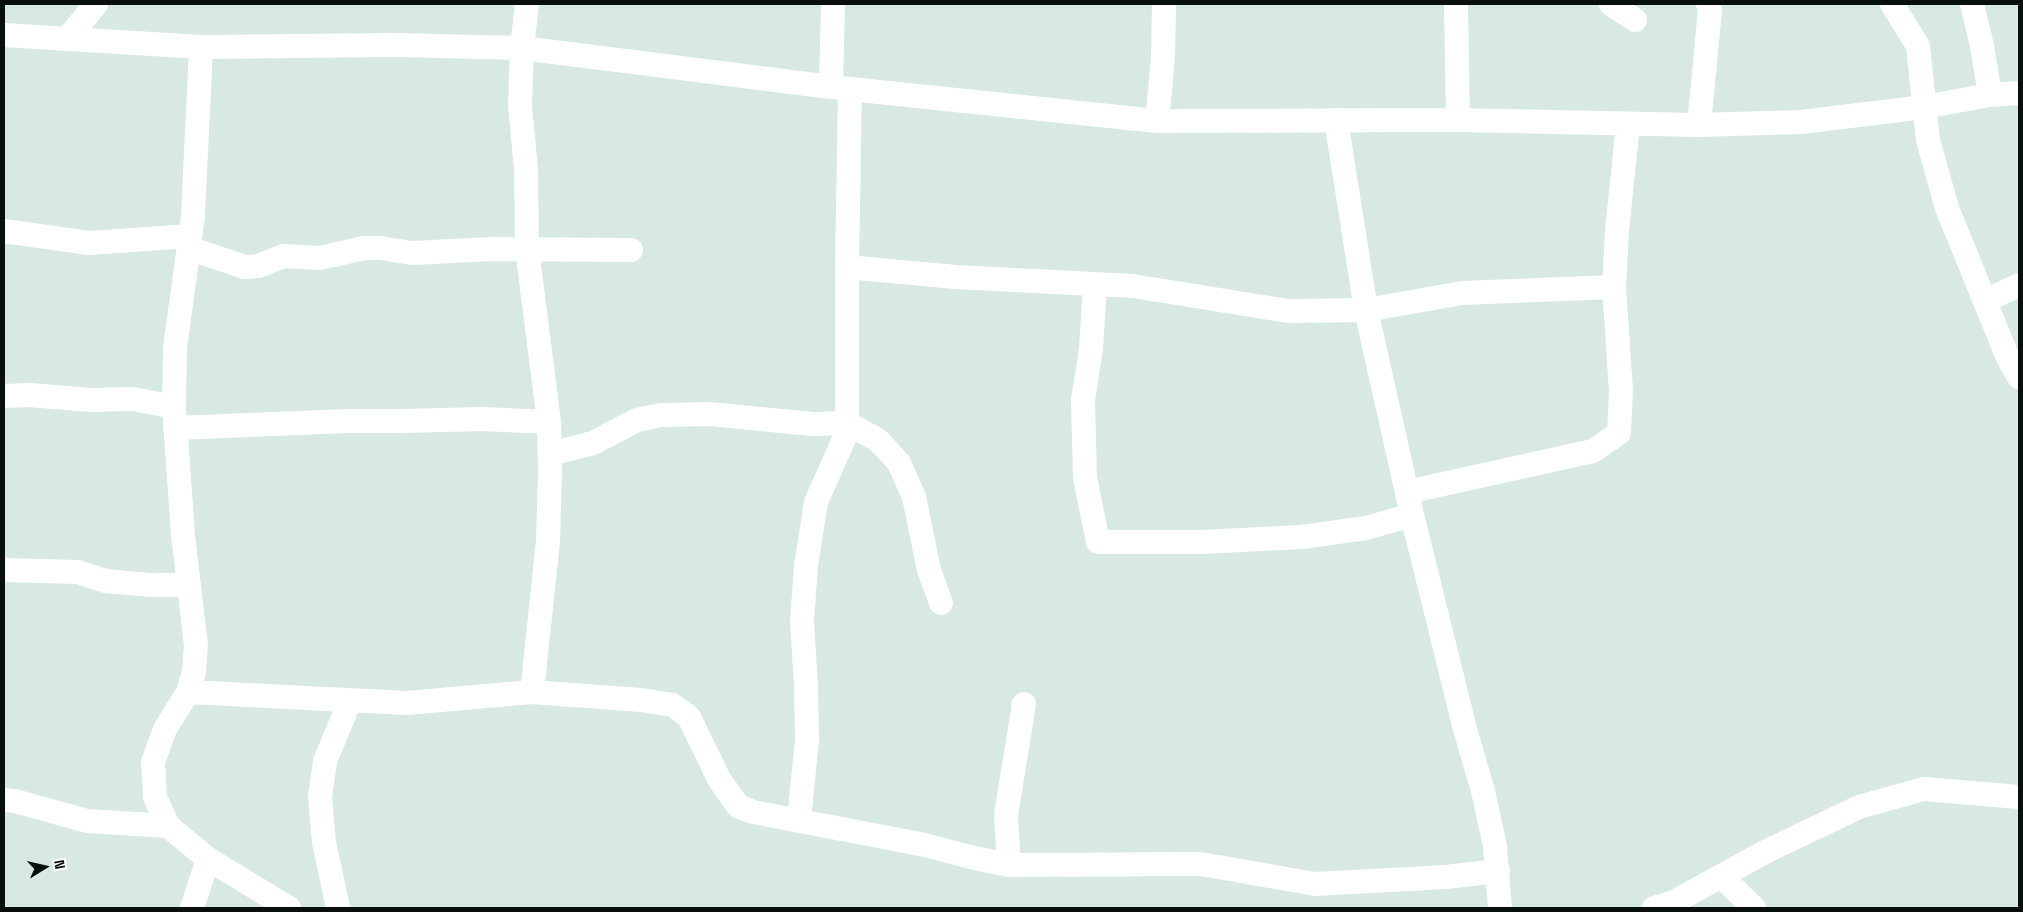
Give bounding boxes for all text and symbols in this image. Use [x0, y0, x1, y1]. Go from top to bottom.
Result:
north arrow [20, 842, 70, 892]
text: N [50, 858, 69, 871]

